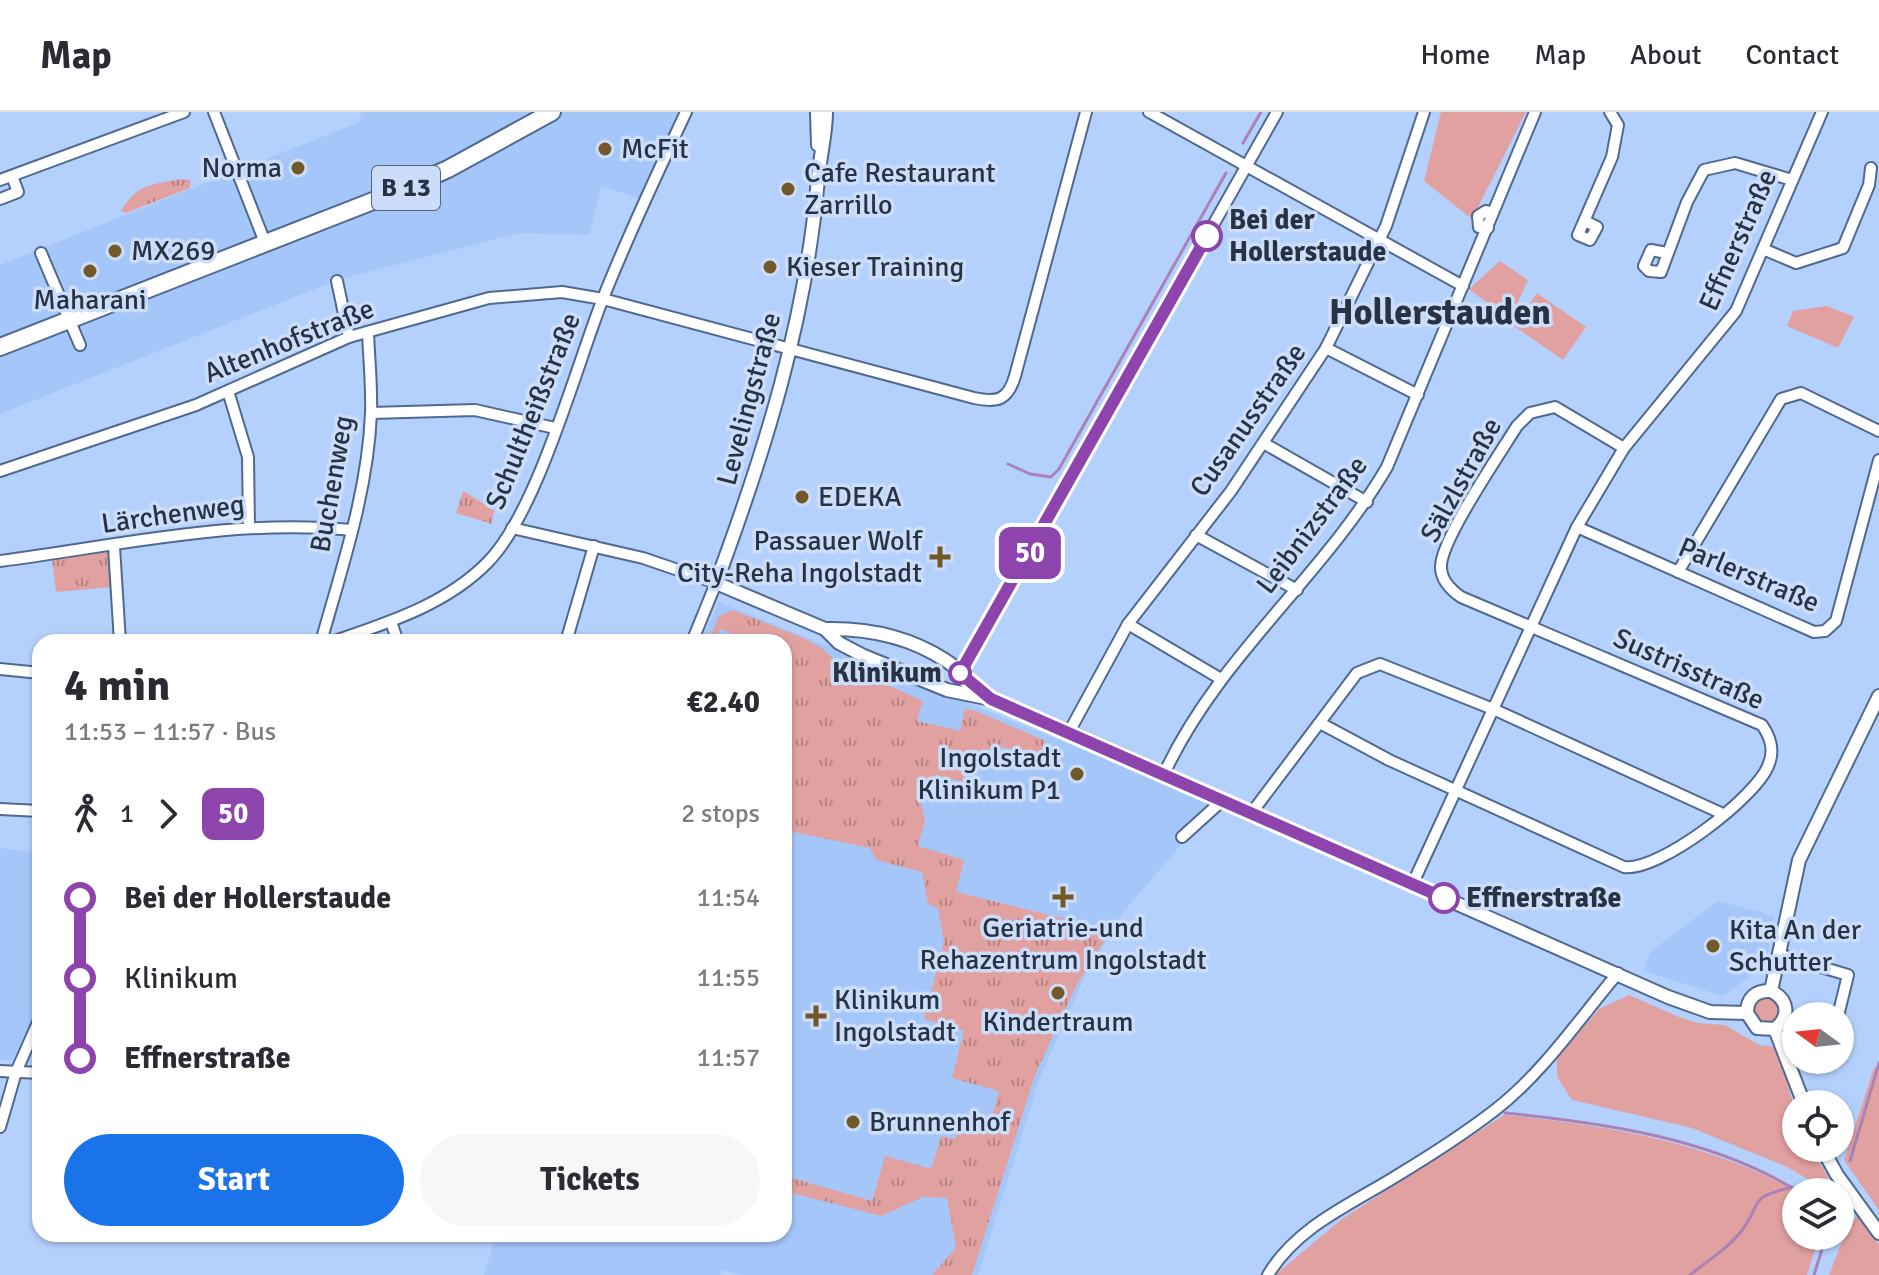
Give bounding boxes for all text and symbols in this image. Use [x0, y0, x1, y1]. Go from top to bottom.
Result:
text: Map [40, 32, 112, 79]
text: Home [1421, 38, 1490, 72]
text: Map [1534, 38, 1586, 72]
text: About [1630, 38, 1702, 72]
text: Contact [1746, 38, 1839, 72]
place label: McFit [621, 132, 689, 166]
marker: McFit [596, 140, 614, 158]
place label: Norma [202, 151, 282, 185]
place label: Cafe Restaurant Zarrillo [804, 156, 996, 222]
marker: Norma [289, 159, 307, 177]
street label: Effnerstraße [1692, 164, 1784, 316]
road number: B 13 [372, 166, 440, 210]
marker: Cafe Restaurant Zarrillo [779, 180, 797, 198]
place label: Bei der Hollerstaude [1229, 203, 1386, 269]
marker: Bei der Hollerstaude [1192, 221, 1222, 251]
place label: MX269 [131, 234, 215, 268]
marker: MX269 [106, 242, 124, 260]
place label: Kieser Training [786, 250, 964, 284]
marker: Kieser Training [761, 258, 779, 276]
marker: Maharani [81, 262, 99, 280]
place label: Maharani [33, 283, 147, 317]
district label: Hollerstauden [1329, 290, 1551, 335]
street label: Altenhofstraße [199, 291, 379, 391]
street label: Schultheißstraße [478, 308, 588, 514]
street label: Levelingstraße [710, 309, 788, 489]
street label: Cusanusstraße [1183, 337, 1313, 503]
street label: Sälzlstraße [1413, 412, 1509, 548]
street label: Buchenweg [303, 413, 361, 555]
street label: Leibnizstraße [1249, 449, 1375, 601]
place label: EDEKA [818, 480, 902, 514]
street label: Lärchenweg [99, 487, 247, 541]
marker: EDEKA [793, 488, 811, 506]
place label: Passauer Wolf City-Reha Ingolstadt [677, 524, 924, 590]
line badge: 50 [994, 527, 1066, 579]
street label: Parlerstraße [1673, 530, 1825, 620]
text: 50 [1015, 536, 1045, 570]
marker: Passauer Wolf City-Reha Ingolstadt [929, 546, 951, 568]
street label: Sustrisstraße [1608, 621, 1770, 717]
place label: Klinikum [832, 656, 942, 690]
text: 4 min [64, 659, 170, 713]
marker: Klinikum [949, 662, 971, 684]
text: €2.40 [687, 684, 760, 721]
text: 11:53 – 11:57 · Bus [64, 716, 276, 748]
place label: Ingolstadt Klinikum P1 [917, 741, 1061, 807]
marker: Ingolstadt Klinikum P1 [1068, 765, 1086, 783]
icon: walk [64, 792, 108, 836]
icon: forward [146, 792, 190, 836]
text: 50 [218, 797, 248, 831]
text: 1 [120, 798, 134, 830]
text: 2 stops [681, 798, 760, 830]
text: Bei der Hollerstaude [124, 880, 391, 917]
place label: Effnerstraße [1466, 881, 1621, 915]
text: 11:54 [697, 882, 760, 914]
marker: Effnerstraße [1429, 883, 1459, 913]
marker: Geriatrie-und Rehazentrum Ingolstadt [1052, 886, 1074, 908]
place label: Geriatrie-und Rehazentrum Ingolstadt [919, 911, 1207, 977]
place label: Kita An der Schutter [1729, 913, 1862, 979]
marker: Kita An der Schutter [1704, 937, 1722, 955]
text: Klinikum [124, 960, 238, 997]
text: 11:55 [697, 962, 760, 994]
place label: Klinikum Ingolstadt [834, 983, 956, 1049]
marker: Kindertraum [1049, 984, 1067, 1002]
north arrow [1782, 1002, 1854, 1074]
map controls [1782, 1002, 1854, 1250]
marker: Klinikum Ingolstadt [805, 1005, 827, 1027]
place label: Kindertraum [982, 1005, 1134, 1039]
text: Effnerstraße [124, 1040, 291, 1077]
text: 11:57 [697, 1042, 760, 1074]
button: locate [1782, 1090, 1854, 1162]
place label: Brunnenhof [869, 1105, 1012, 1139]
marker: Brunnenhof [844, 1113, 862, 1131]
button: Start [64, 1134, 404, 1226]
button: Tickets [420, 1134, 760, 1226]
button: layers [1782, 1178, 1854, 1250]

